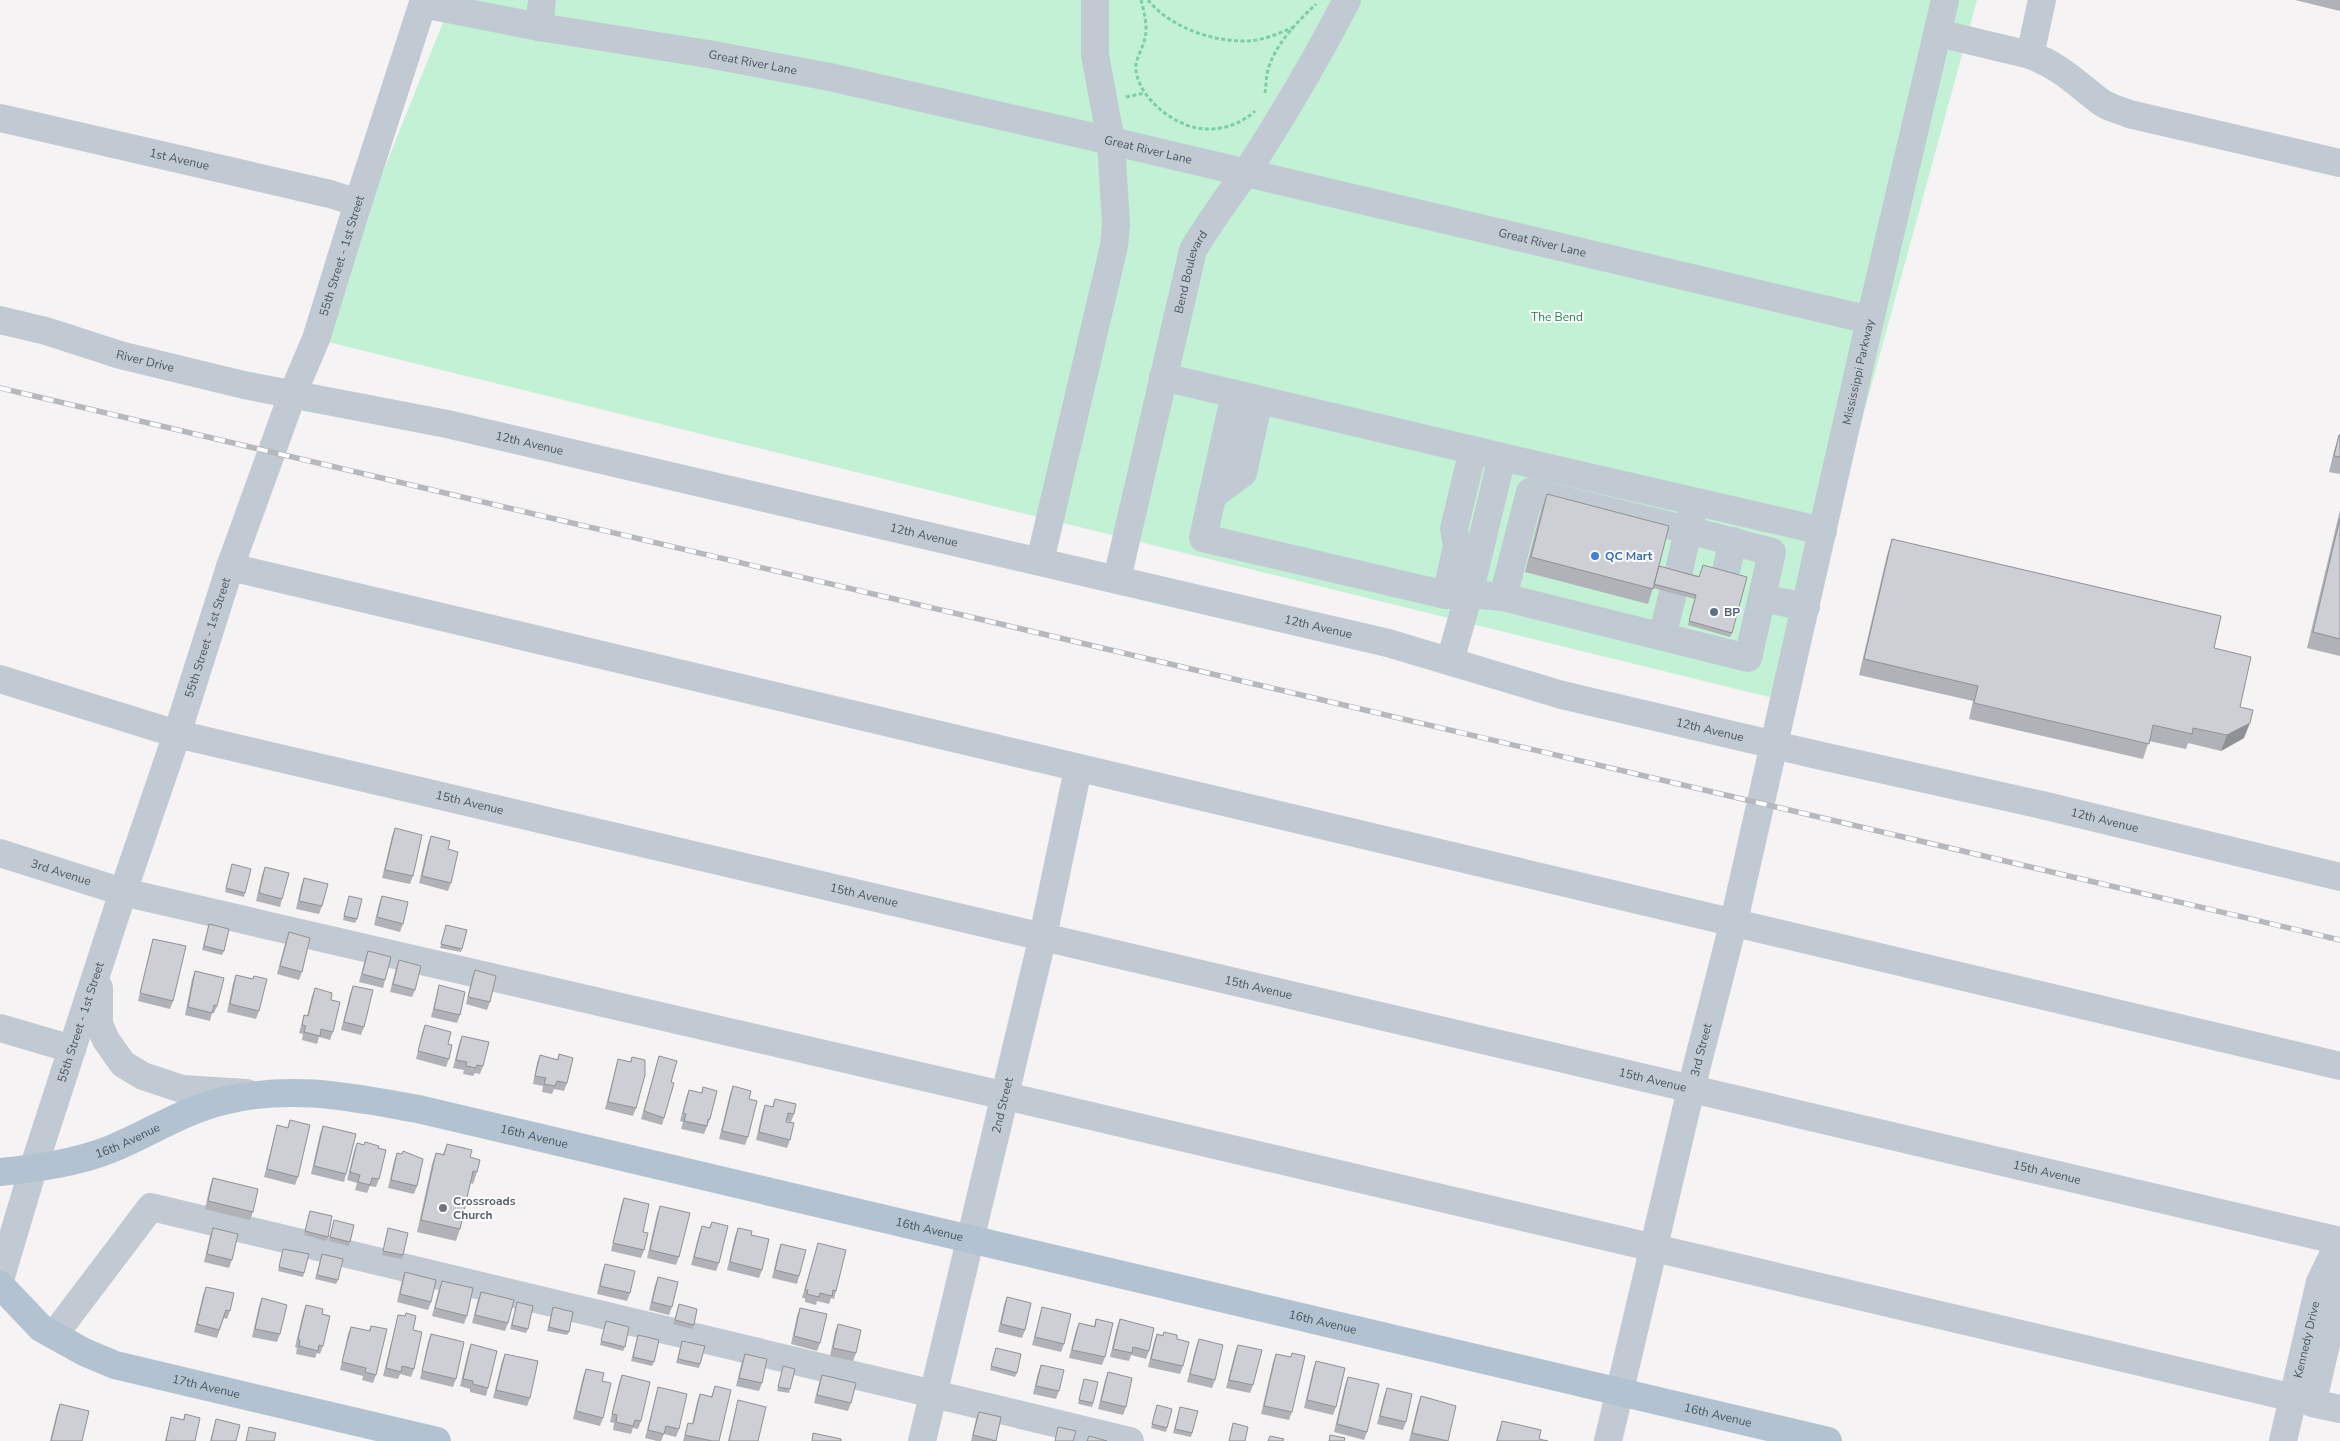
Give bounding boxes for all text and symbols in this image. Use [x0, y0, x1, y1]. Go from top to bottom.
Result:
street label: Great River Lane [707, 46, 798, 79]
street label: Great River Lane [1103, 132, 1194, 168]
street label: 1st Avenue [148, 145, 211, 174]
street label: 55th Street - 1st Street [316, 193, 368, 318]
street label: Great River Lane [1497, 225, 1588, 261]
street label: Bend Boulevard [1171, 227, 1211, 315]
park label: The Bend [1531, 309, 1583, 325]
street label: Mississippi Parkway [1839, 317, 1878, 426]
street label: River Drive [115, 346, 176, 376]
street label: 12th Avenue [494, 428, 565, 459]
street label: 12th Avenue [888, 519, 959, 551]
place label: QC Mart [1605, 548, 1653, 564]
marker: QC Mart [1589, 550, 1601, 562]
street label: 55th Street - 1st Street [181, 575, 234, 700]
place label: BP [1724, 604, 1740, 620]
marker: BP [1708, 606, 1720, 618]
street label: 12th Avenue [1283, 611, 1354, 642]
street label: 12th Avenue [1674, 714, 1745, 745]
street label: 15th Avenue [434, 787, 505, 818]
street label: 12th Avenue [2069, 804, 2140, 836]
street label: 3rd Avenue [29, 855, 93, 889]
street label: 15th Avenue [828, 879, 900, 911]
street label: 55th Street - 1st Street [54, 959, 108, 1085]
street label: 15th Avenue [1223, 972, 1294, 1003]
street label: 3rd Street [1687, 1021, 1716, 1078]
street label: 15th Avenue [1617, 1064, 1688, 1096]
street label: 2nd Street [988, 1075, 1017, 1135]
street label: 16th Avenue [93, 1119, 162, 1162]
street label: 16th Avenue [499, 1121, 570, 1152]
street label: 15th Avenue [2011, 1157, 2083, 1188]
place label: Crossroads Church [453, 1193, 516, 1223]
marker: Crossroads Church [437, 1202, 449, 1214]
street label: 16th Avenue [894, 1214, 965, 1245]
street label: Kennedy Drive [2290, 1300, 2323, 1380]
street label: 16th Avenue [1287, 1306, 1358, 1338]
street label: 17th Avenue [171, 1371, 242, 1402]
street label: 16th Avenue [1682, 1399, 1753, 1431]

